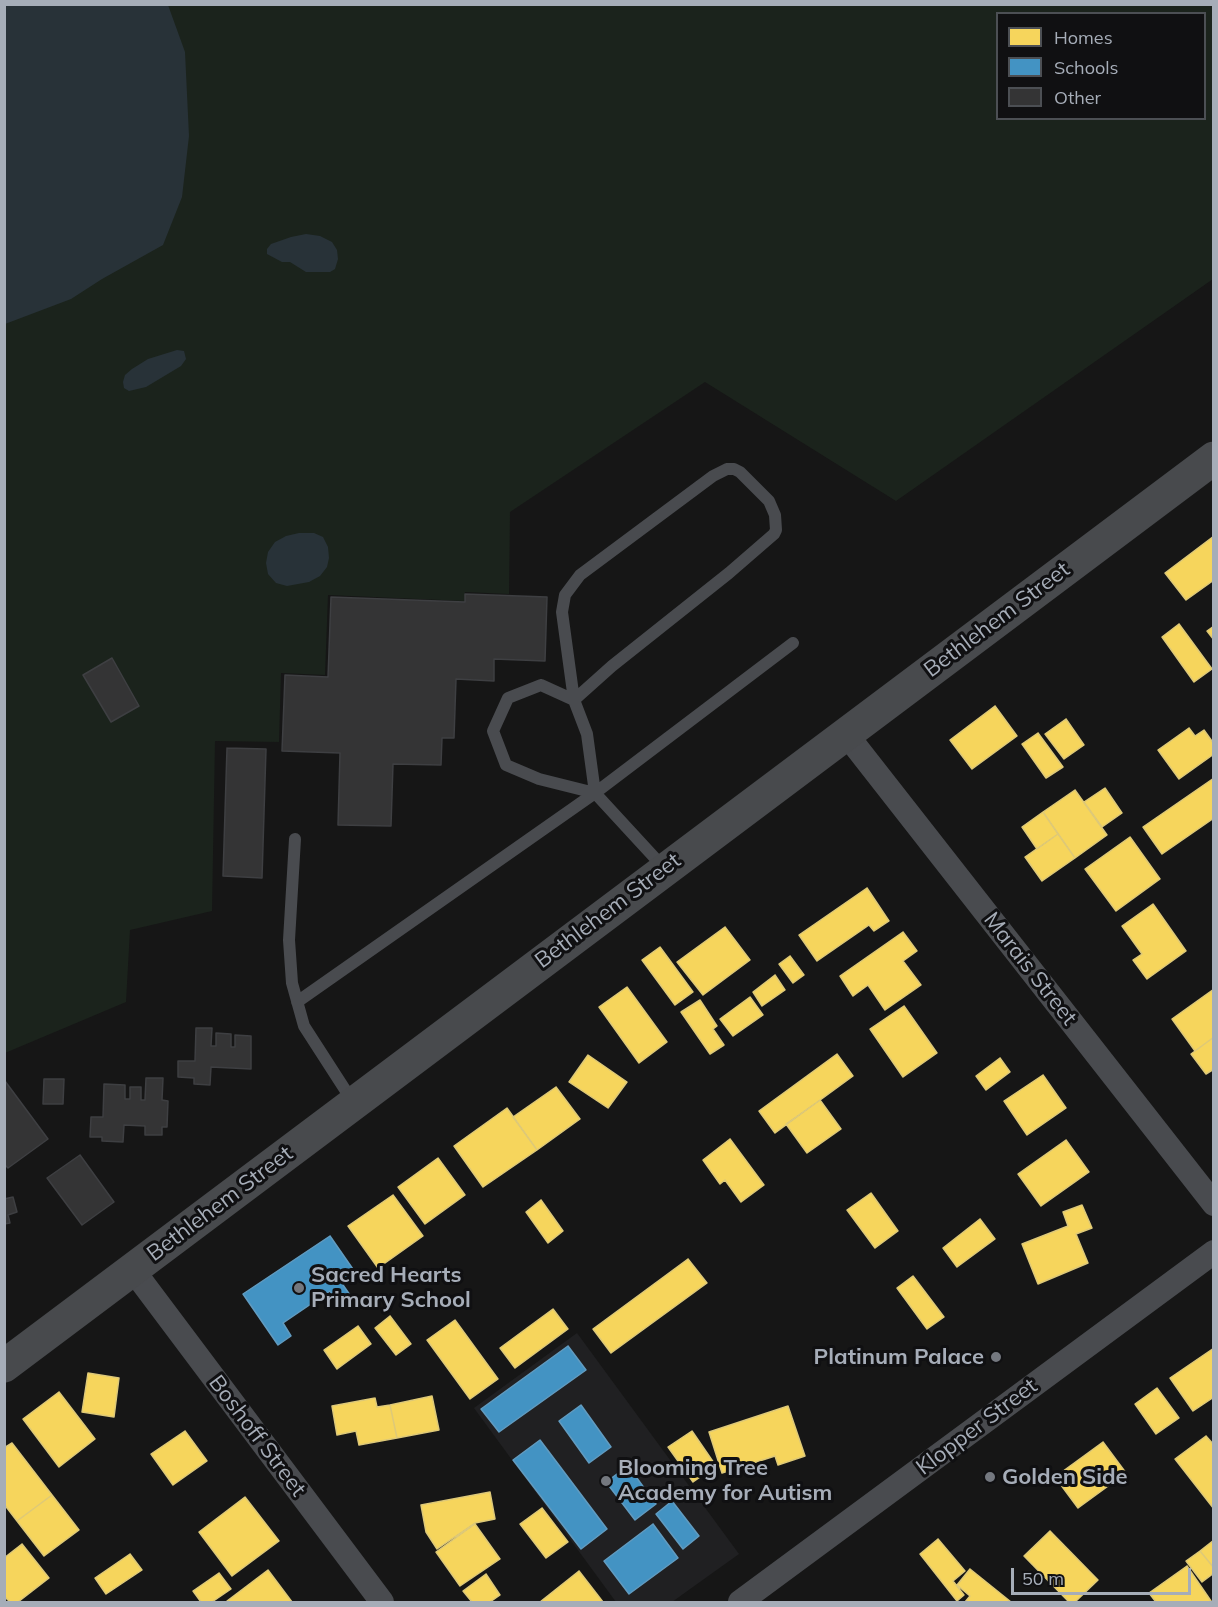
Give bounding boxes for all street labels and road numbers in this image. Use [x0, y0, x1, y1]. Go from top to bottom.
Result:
street label: Bethlehem Street [919, 557, 1075, 683]
street label: Bethlehem Street [530, 848, 686, 974]
street label: Marais Street [978, 907, 1082, 1031]
street label: Bethlehem Street [142, 1141, 298, 1267]
street label: Boshoff Street [203, 1370, 311, 1502]
street label: Klopper Street [911, 1373, 1043, 1481]

